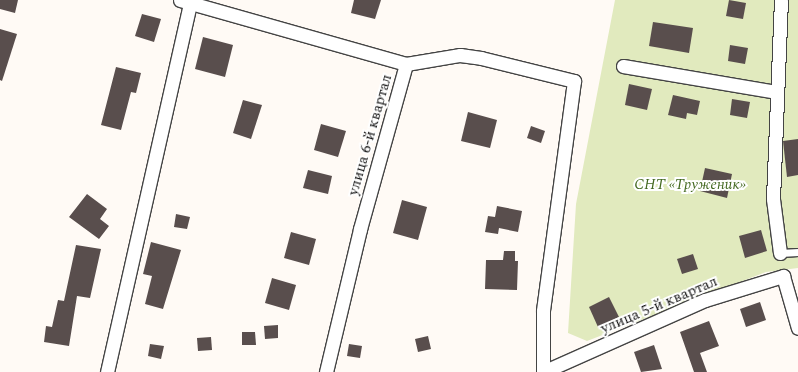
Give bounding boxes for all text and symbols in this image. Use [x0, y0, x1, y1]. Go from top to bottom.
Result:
street label: улица 6-й квартал [344, 72, 396, 198]
park label: СНТ «Труженик» [634, 176, 746, 194]
street label: улица 5-й квартал [598, 272, 720, 338]

